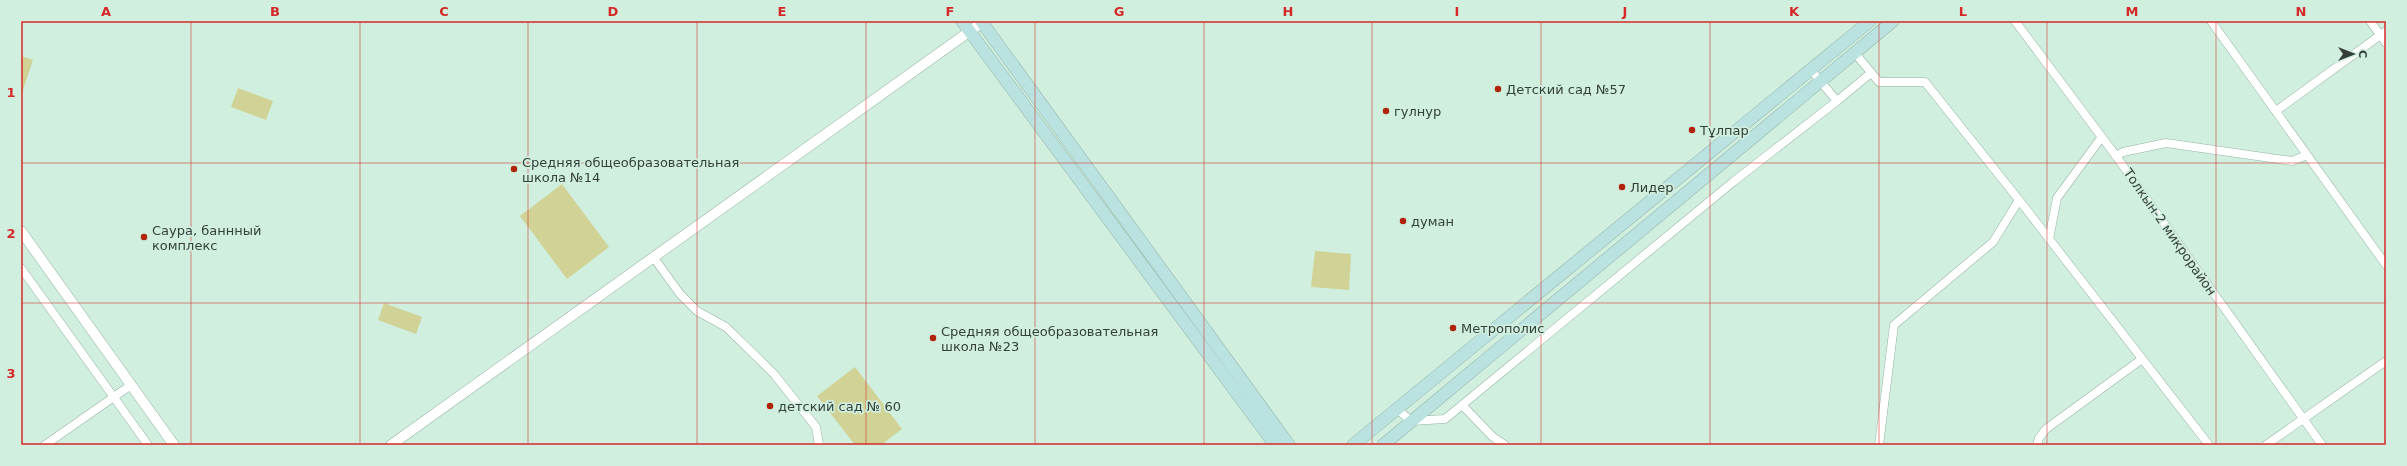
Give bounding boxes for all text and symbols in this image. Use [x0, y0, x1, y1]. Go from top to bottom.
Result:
text: A [101, 4, 111, 19]
text: B [270, 4, 280, 19]
text: C [439, 4, 449, 19]
text: D [608, 4, 619, 19]
text: E [778, 4, 786, 19]
text: F [946, 4, 954, 19]
text: G [1114, 4, 1124, 19]
text: H [1283, 4, 1293, 19]
text: I [1455, 4, 1459, 19]
text: J [1622, 4, 1627, 19]
text: K [1789, 4, 1800, 19]
text: L [1959, 4, 1967, 19]
text: M [2126, 4, 2138, 19]
text: N [2296, 4, 2306, 19]
north arrow [2333, 34, 2373, 74]
text: С [2356, 50, 2369, 58]
place label: Детский сад №57 [1506, 82, 1626, 97]
marker: Детский сад №57 [1493, 84, 1503, 94]
text: 1 [6, 85, 16, 100]
place label: гулнур [1394, 104, 1441, 119]
marker: гулнур [1381, 106, 1391, 116]
place label: Тұлпар [1699, 123, 1749, 138]
marker: Тұлпар [1687, 125, 1697, 135]
place label: Cредняя общеобразовательная школа №14 [522, 155, 739, 185]
marker: Cредняя общеобразовательная школа №14 [509, 164, 519, 174]
street label: Толкын-2 микрорайон [2120, 165, 2220, 298]
place label: Лидер [1630, 180, 1673, 195]
marker: Лидер [1617, 182, 1627, 192]
place label: думан [1411, 214, 1454, 229]
marker: думан [1398, 216, 1408, 226]
place label: Саура, баннный комплекс [152, 223, 261, 253]
text: 2 [6, 226, 16, 241]
marker: Саура, баннный комплекс [139, 232, 149, 242]
place label: Метрополис [1461, 321, 1544, 336]
marker: Метрополис [1448, 323, 1458, 333]
place label: Средняя общеобразовательная школа №23 [941, 324, 1158, 354]
marker: Средняя общеобразовательная школа №23 [928, 333, 938, 343]
text: 3 [6, 366, 16, 381]
place label: детский сад № 60 [778, 399, 901, 414]
marker: детский сад № 60 [765, 401, 775, 411]

